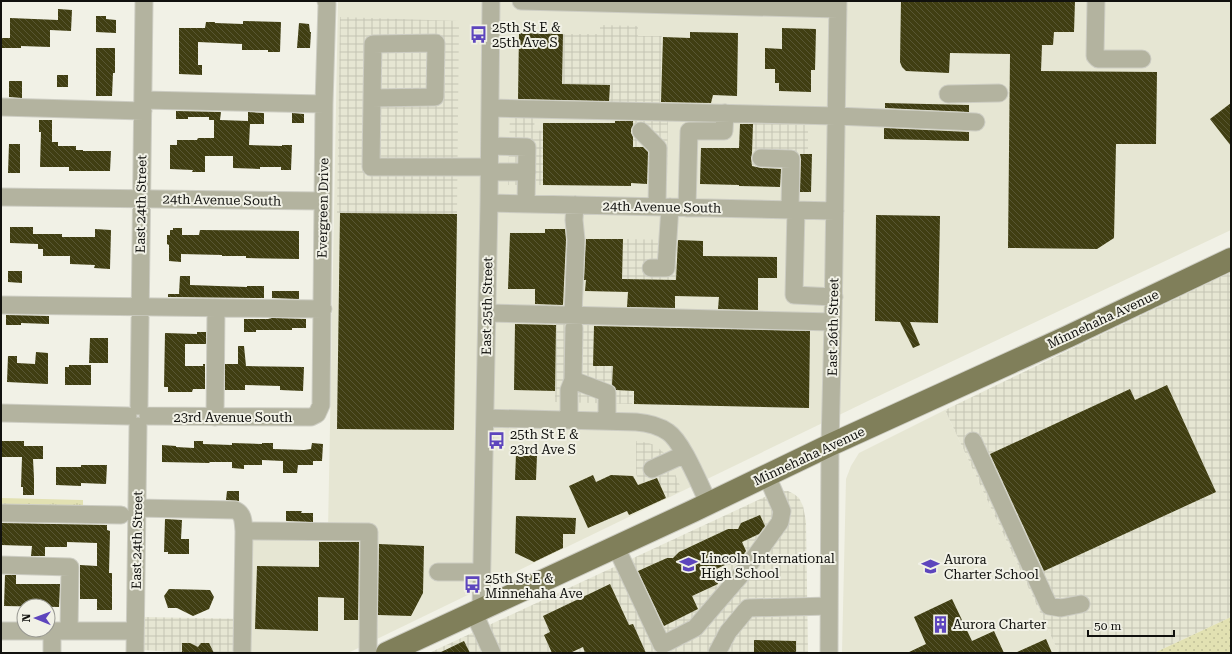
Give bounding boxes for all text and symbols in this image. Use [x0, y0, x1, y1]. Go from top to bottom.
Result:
place label: 25th St E & 25th Ave S [492, 20, 561, 50]
bus stop icon: 25th St E & 25th Ave S [469, 24, 489, 44]
street label: East 24th Street [133, 155, 149, 253]
street label: Evergreen Drive [315, 158, 331, 258]
street label: 24th Avenue South [163, 191, 282, 209]
street label: 24th Avenue South [603, 198, 722, 216]
street label: East 25th Street [479, 257, 495, 355]
street label: East 26th Street [825, 278, 841, 376]
street label: Minnehaha Avenue [1045, 287, 1161, 351]
street label: 23rd Avenue South [174, 410, 293, 425]
street label: Minnehaha Avenue [751, 424, 867, 488]
place label: 25th St E & 23rd Ave S [510, 427, 579, 457]
bus stop icon: 25th St E & 23rd Ave S [487, 431, 507, 451]
street label: East 24th Street [129, 491, 145, 589]
place label: Lincoln International High School [701, 551, 835, 581]
place label: Aurora Charter School [944, 552, 1039, 582]
school or university icon: Lincoln International High School [678, 555, 698, 575]
school or university icon: Aurora Charter School [921, 556, 941, 576]
place label: 25th St E & Minnehaha Ave [485, 571, 583, 601]
bus stop icon: 25th St E & Minnehaha Ave [462, 575, 482, 595]
north arrow [16, 598, 56, 638]
scale bar [1088, 612, 1174, 638]
text: N [20, 613, 33, 622]
building icon: Aurora Charter [930, 614, 950, 634]
place label: Aurora Charter [953, 617, 1047, 632]
text: 50 m [1094, 619, 1121, 633]

